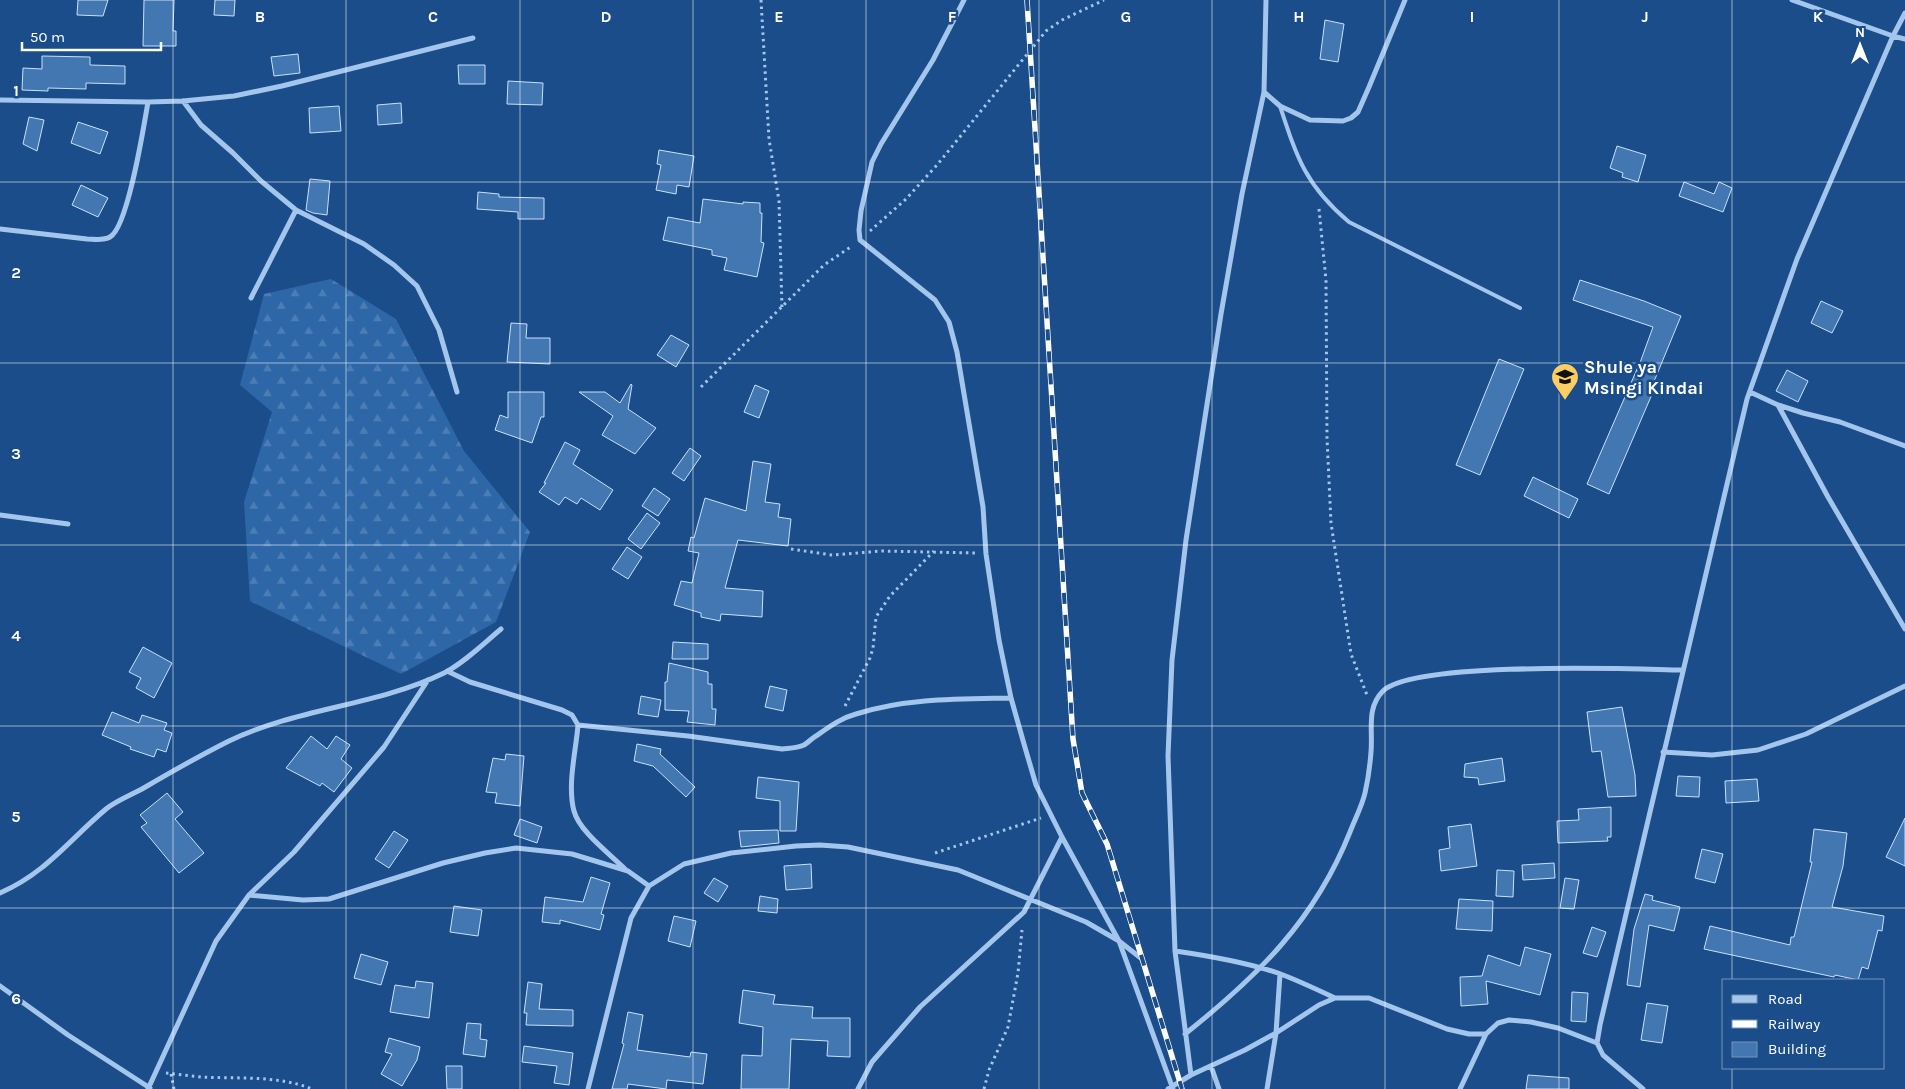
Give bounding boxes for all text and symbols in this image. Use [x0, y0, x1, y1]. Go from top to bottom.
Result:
text: B [255, 7, 265, 26]
text: C [428, 7, 438, 26]
text: D [601, 7, 612, 26]
text: E [774, 7, 784, 26]
text: F [948, 7, 957, 26]
text: G [1121, 7, 1131, 26]
text: H [1293, 7, 1305, 26]
text: I [1470, 7, 1474, 26]
text: J [1641, 7, 1649, 26]
text: K [1813, 7, 1824, 26]
scale bar [22, 20, 161, 52]
north arrow [1835, 20, 1885, 70]
text: N [1855, 24, 1865, 41]
text: 50 m [30, 28, 65, 46]
text: 1 [13, 81, 19, 100]
text: 2 [11, 263, 21, 282]
place label: Shule ya Msingi Kindai [1584, 356, 1704, 399]
school or university icon: Shule ya Msingi Kindai [1550, 362, 1580, 401]
text: 3 [11, 444, 21, 463]
text: 4 [11, 626, 21, 645]
text: 5 [11, 807, 21, 826]
legend [1722, 979, 1885, 1069]
text: 6 [11, 989, 21, 1008]
text: Road [1768, 990, 1803, 1008]
text: Railway [1768, 1015, 1820, 1033]
text: Building [1768, 1040, 1826, 1058]

